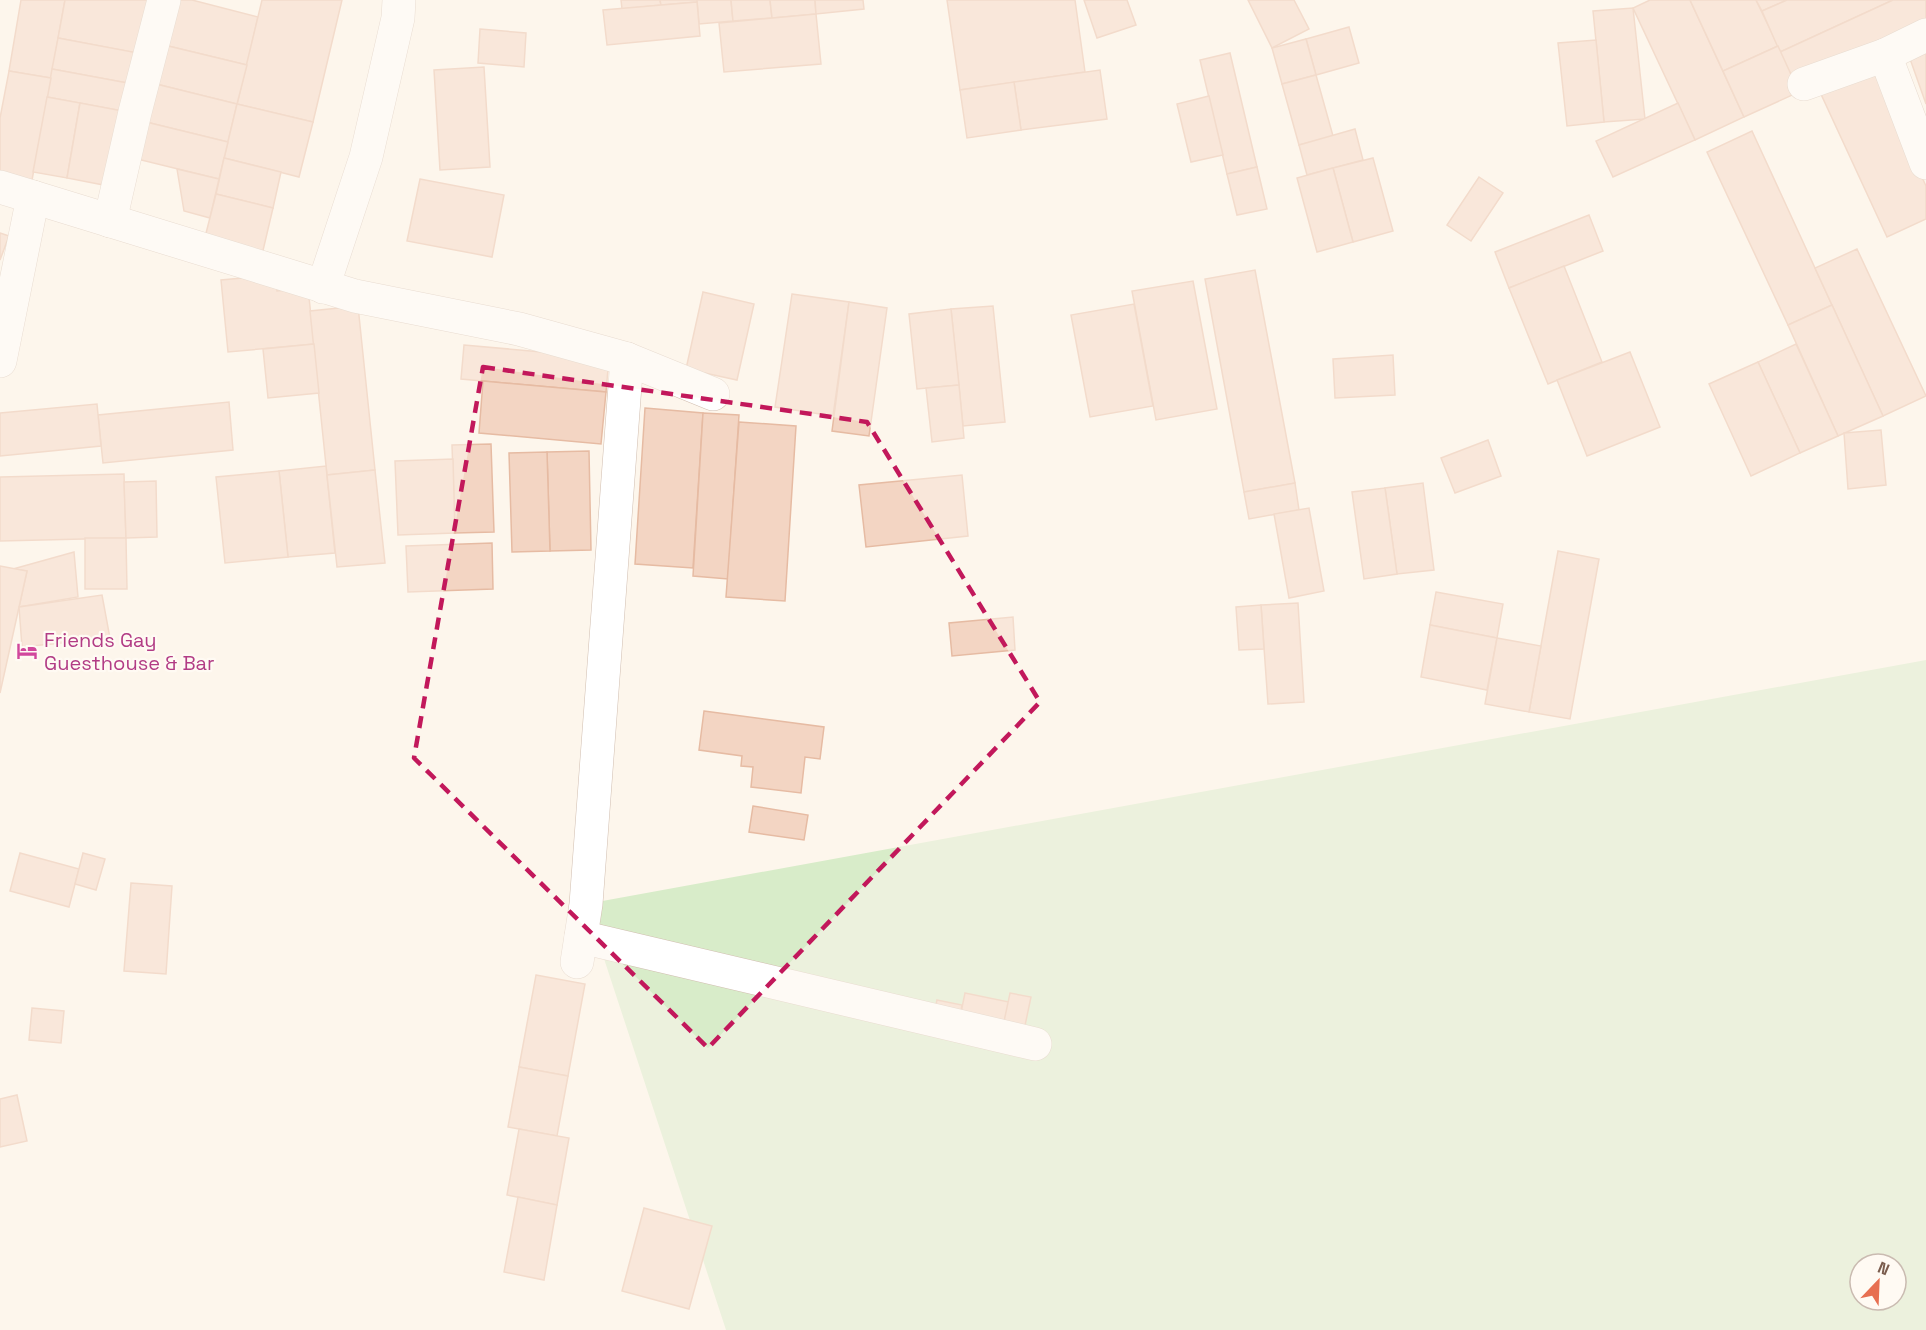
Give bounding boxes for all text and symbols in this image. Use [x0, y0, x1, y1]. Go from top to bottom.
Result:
place label: Friends Gay Guesthouse & Bar [44, 627, 215, 676]
hotel icon: Friends Gay Guesthouse & Bar [15, 639, 39, 663]
north arrow [1848, 1252, 1908, 1312]
text: N [1875, 1257, 1893, 1280]

